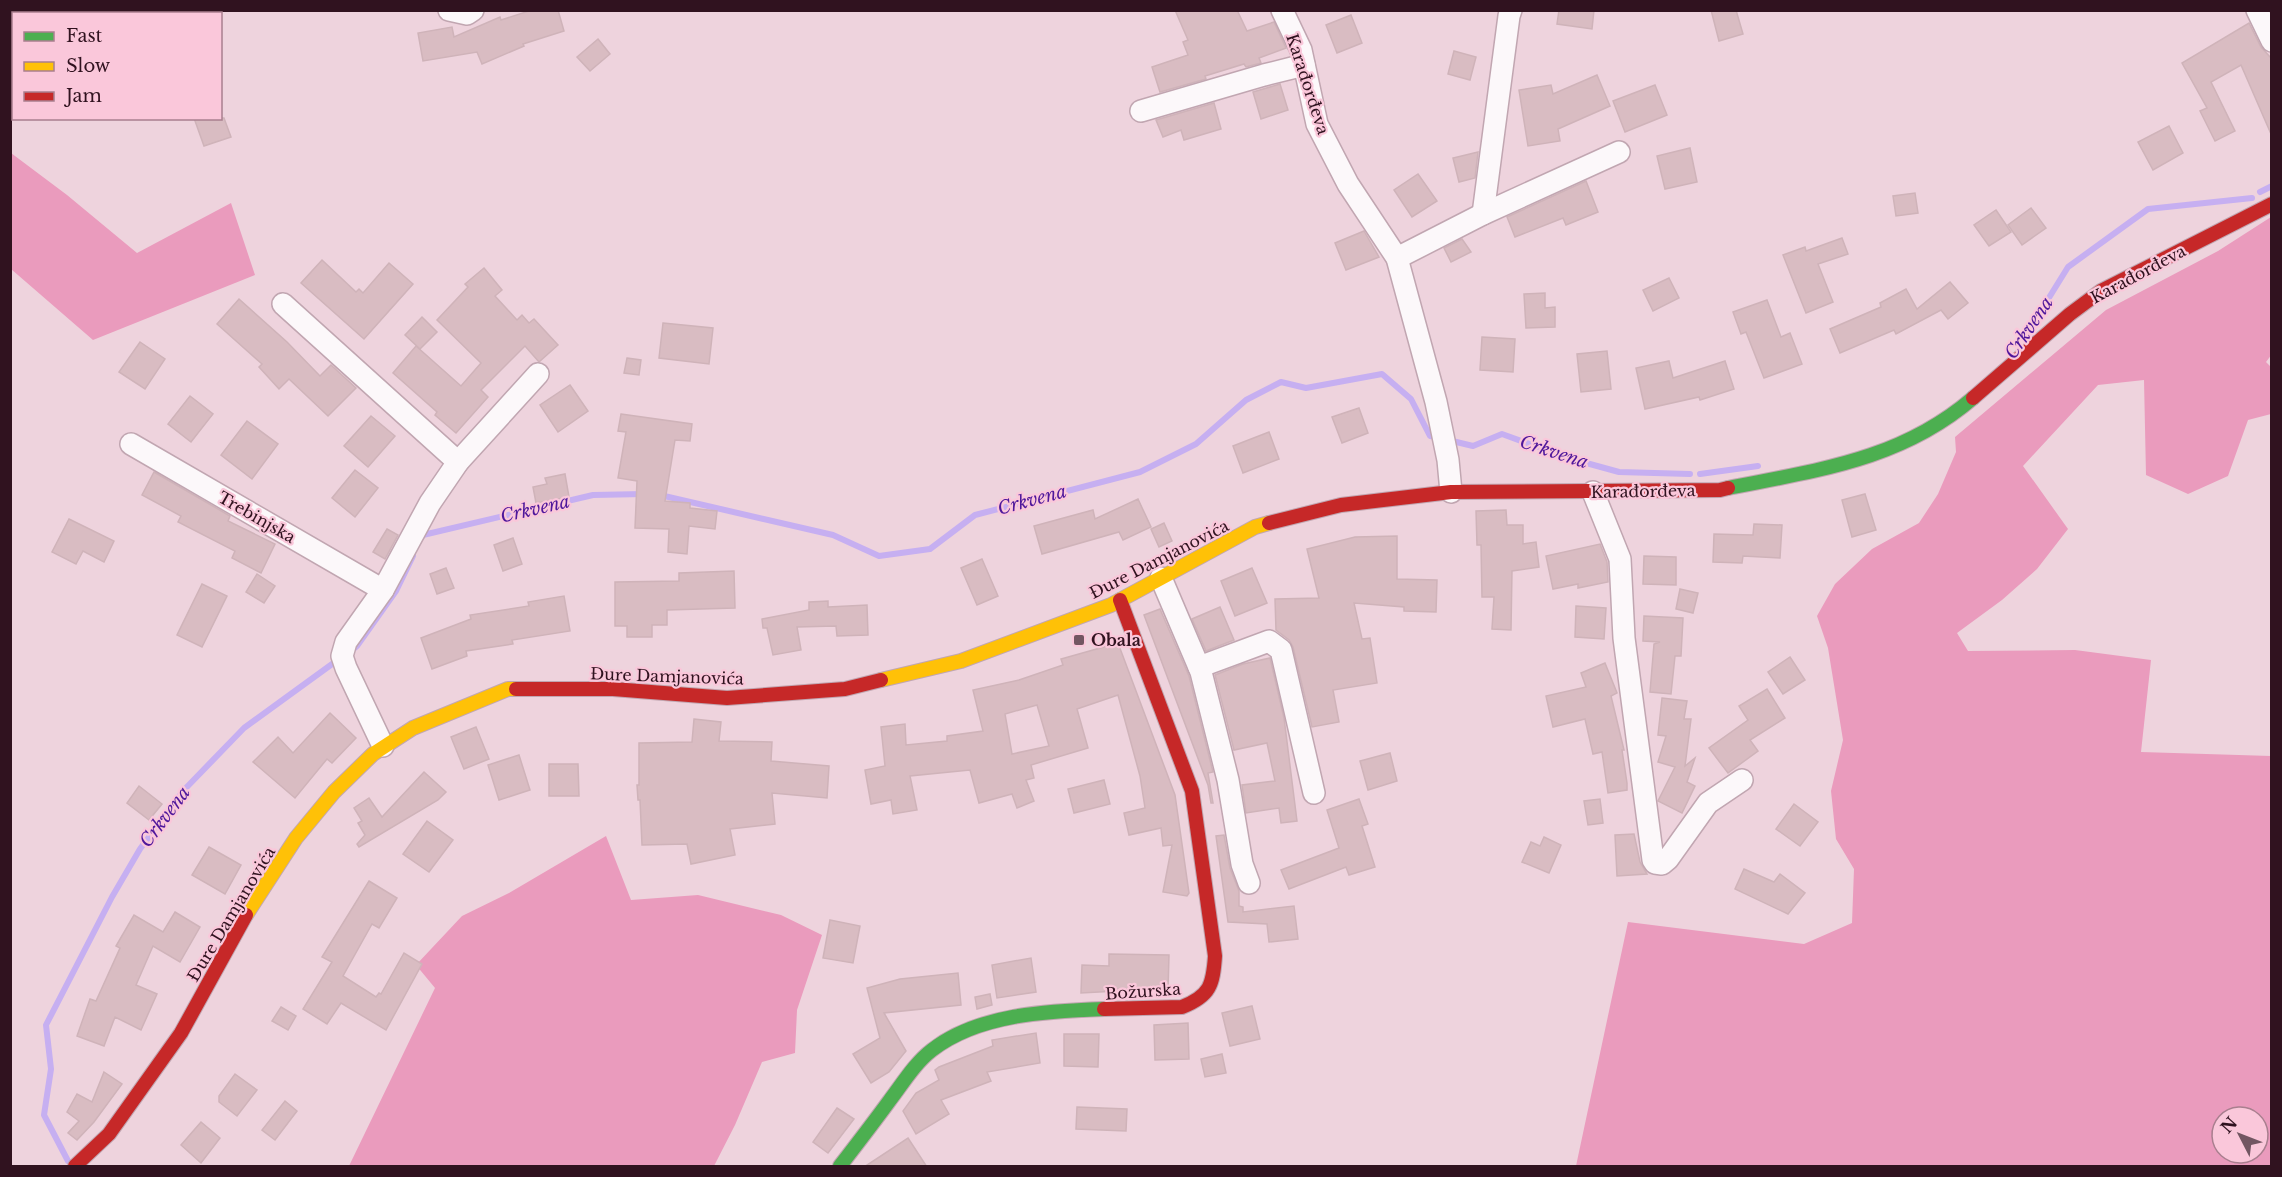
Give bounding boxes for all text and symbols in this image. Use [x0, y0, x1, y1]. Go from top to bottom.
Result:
legend [12, 12, 222, 120]
text: Fast [66, 25, 103, 47]
street label: Karađorđeva [1282, 31, 1334, 137]
text: Slow [66, 55, 111, 77]
text: Jam [64, 85, 102, 107]
street label: Karađorđeva [2087, 241, 2189, 307]
water label: Crkvena [2000, 293, 2058, 363]
water label: Crkvena [1517, 431, 1591, 473]
water label: Crkvena [995, 480, 1069, 520]
street label: Karađorđeva [1590, 480, 1696, 502]
street label: Trebinjska [215, 487, 299, 547]
water label: Crkvena [498, 490, 572, 528]
street label: Đure Damjanovića [1086, 515, 1232, 603]
place label: Obala [1091, 630, 1141, 650]
marker: Obala [1072, 633, 1086, 647]
street label: Đure Damjanovića [590, 663, 744, 689]
water label: Crkvena [135, 782, 195, 852]
street label: Đure Damjanovića [183, 843, 279, 985]
street label: Božurska [1104, 978, 1182, 1004]
north arrow [2210, 1105, 2270, 1165]
text: N [2216, 1113, 2241, 1137]

